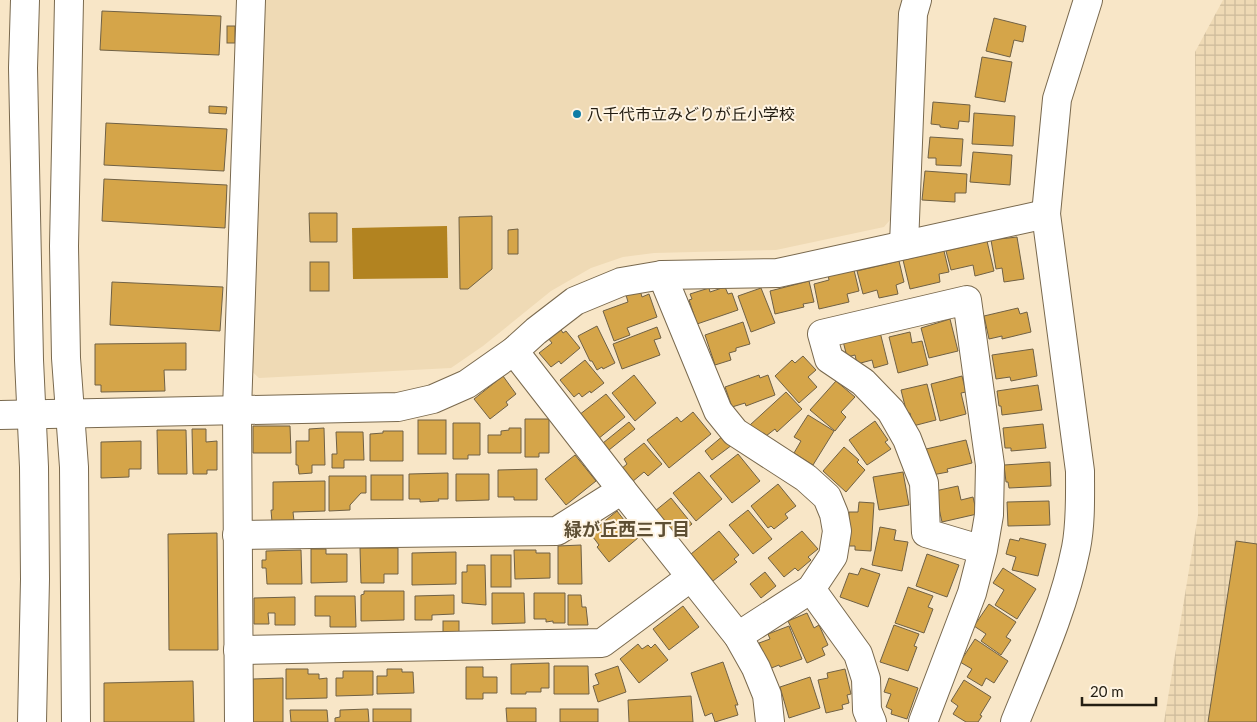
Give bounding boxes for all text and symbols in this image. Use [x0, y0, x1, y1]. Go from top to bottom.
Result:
place label: 八千代市立みどりが丘小学校 [587, 104, 795, 123]
marker: 八千代市立みどりが丘小学校 [571, 108, 583, 120]
district label: 緑が丘西三丁目 [564, 518, 690, 540]
scale bar [1082, 674, 1156, 706]
text: 20 m [1090, 682, 1124, 700]

